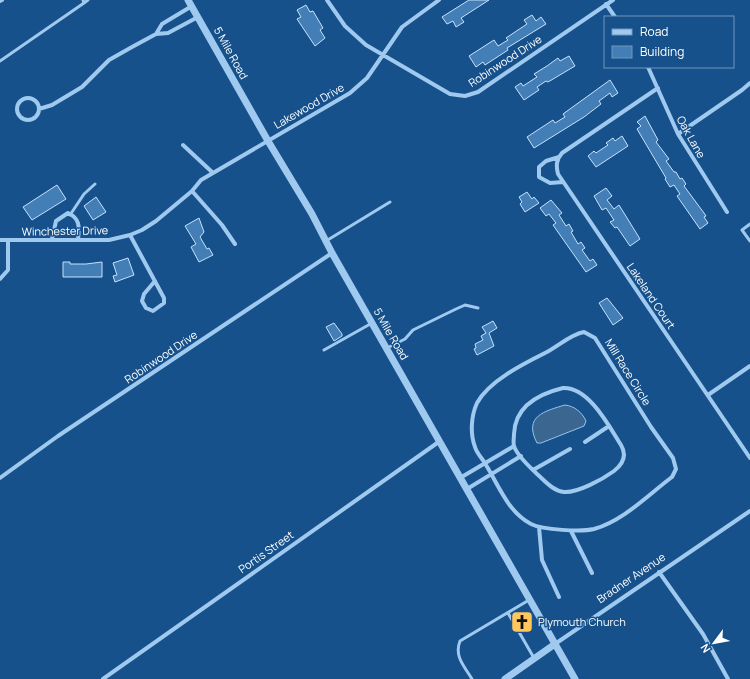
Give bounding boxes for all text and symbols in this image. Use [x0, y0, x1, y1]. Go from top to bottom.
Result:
legend [604, 16, 734, 68]
text: Road [640, 23, 668, 40]
street label: 5 Mile Road [211, 24, 252, 82]
street label: Robinwood Drive [465, 31, 545, 90]
text: Building [640, 43, 684, 60]
street label: Lakewood Drive [271, 79, 347, 132]
street label: Oak Lane [674, 113, 710, 161]
street label: Winchester Drive [22, 222, 109, 239]
street label: Lakeland Court [624, 260, 679, 332]
street label: 5 Mile Road [371, 305, 412, 362]
street label: Robinwood Drive [121, 326, 201, 386]
street label: Mill Race Circle [602, 336, 655, 408]
street label: Portis Street [235, 527, 296, 576]
street label: Bradner Avenue [593, 549, 668, 606]
church icon: Plymouth Church [509, 609, 535, 635]
place label: Plymouth Church [538, 614, 626, 629]
north arrow [694, 623, 734, 663]
text: N [697, 641, 714, 656]

